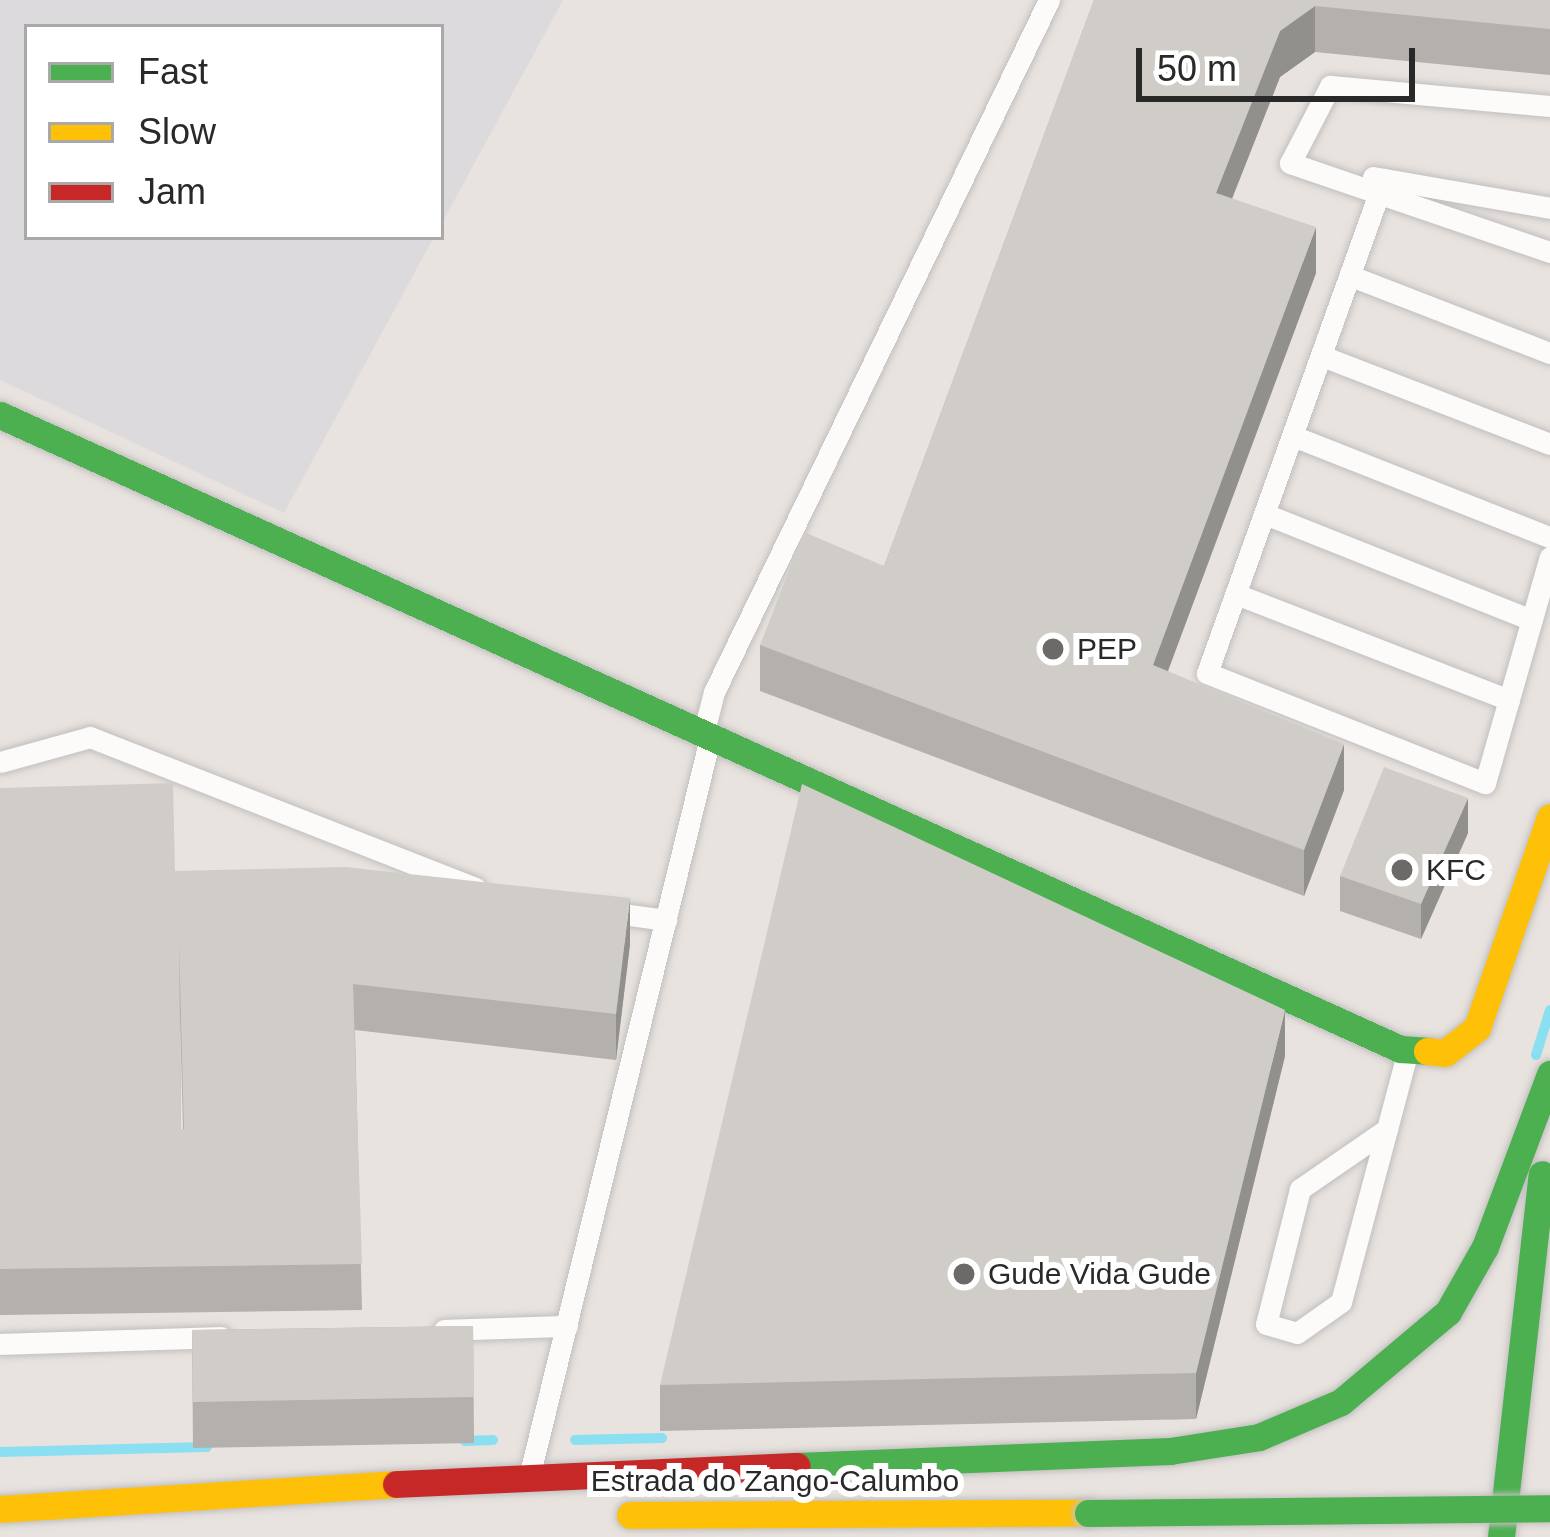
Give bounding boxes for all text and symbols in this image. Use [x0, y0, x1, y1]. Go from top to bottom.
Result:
legend [24, 24, 444, 240]
scale bar [1142, 24, 1421, 98]
text: 50 m [1157, 48, 1237, 89]
text: Fast [138, 51, 208, 92]
text: Slow [138, 111, 216, 152]
text: Jam [138, 171, 206, 212]
place label: PEP [1077, 631, 1137, 667]
marker: PEP [1040, 636, 1066, 662]
place label: KFC [1426, 852, 1486, 888]
marker: KFC [1389, 857, 1415, 883]
place label: Gude Vida Gude [988, 1256, 1211, 1292]
marker: Gude Vida Gude [951, 1261, 977, 1287]
street label: Estrada do Zango-Calumbo [591, 1463, 959, 1499]

